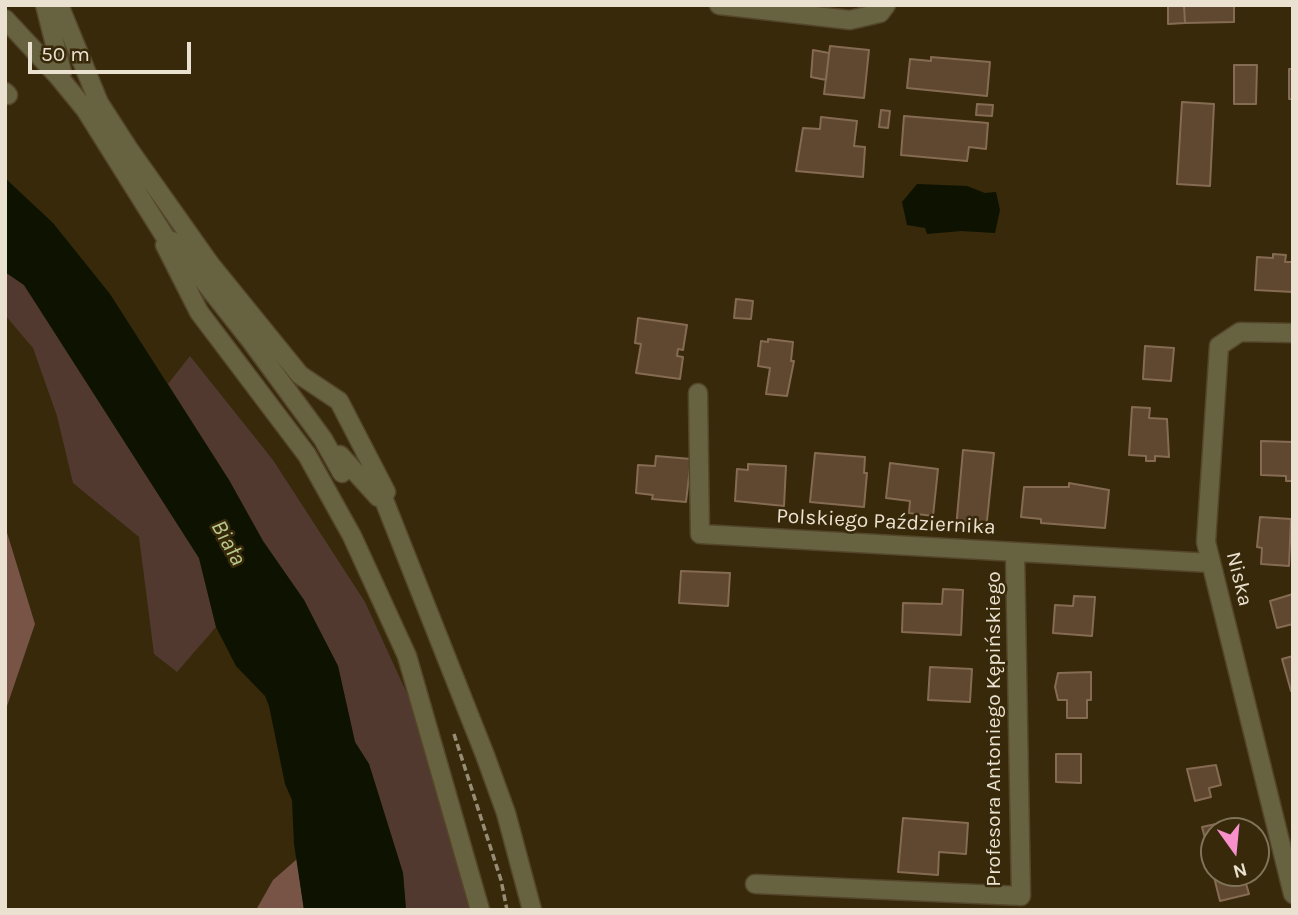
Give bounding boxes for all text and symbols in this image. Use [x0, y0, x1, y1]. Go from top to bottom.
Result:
scale bar [32, 28, 194, 72]
text: 50 m [41, 42, 90, 66]
street label: Polskiego Października [776, 504, 996, 540]
water label: Biała [204, 515, 252, 571]
street label: Niska [1220, 549, 1258, 609]
street label: Profesora Antoniego Kępińskiego [981, 571, 1007, 887]
north arrow [1200, 817, 1270, 887]
text: N [1230, 858, 1249, 883]

